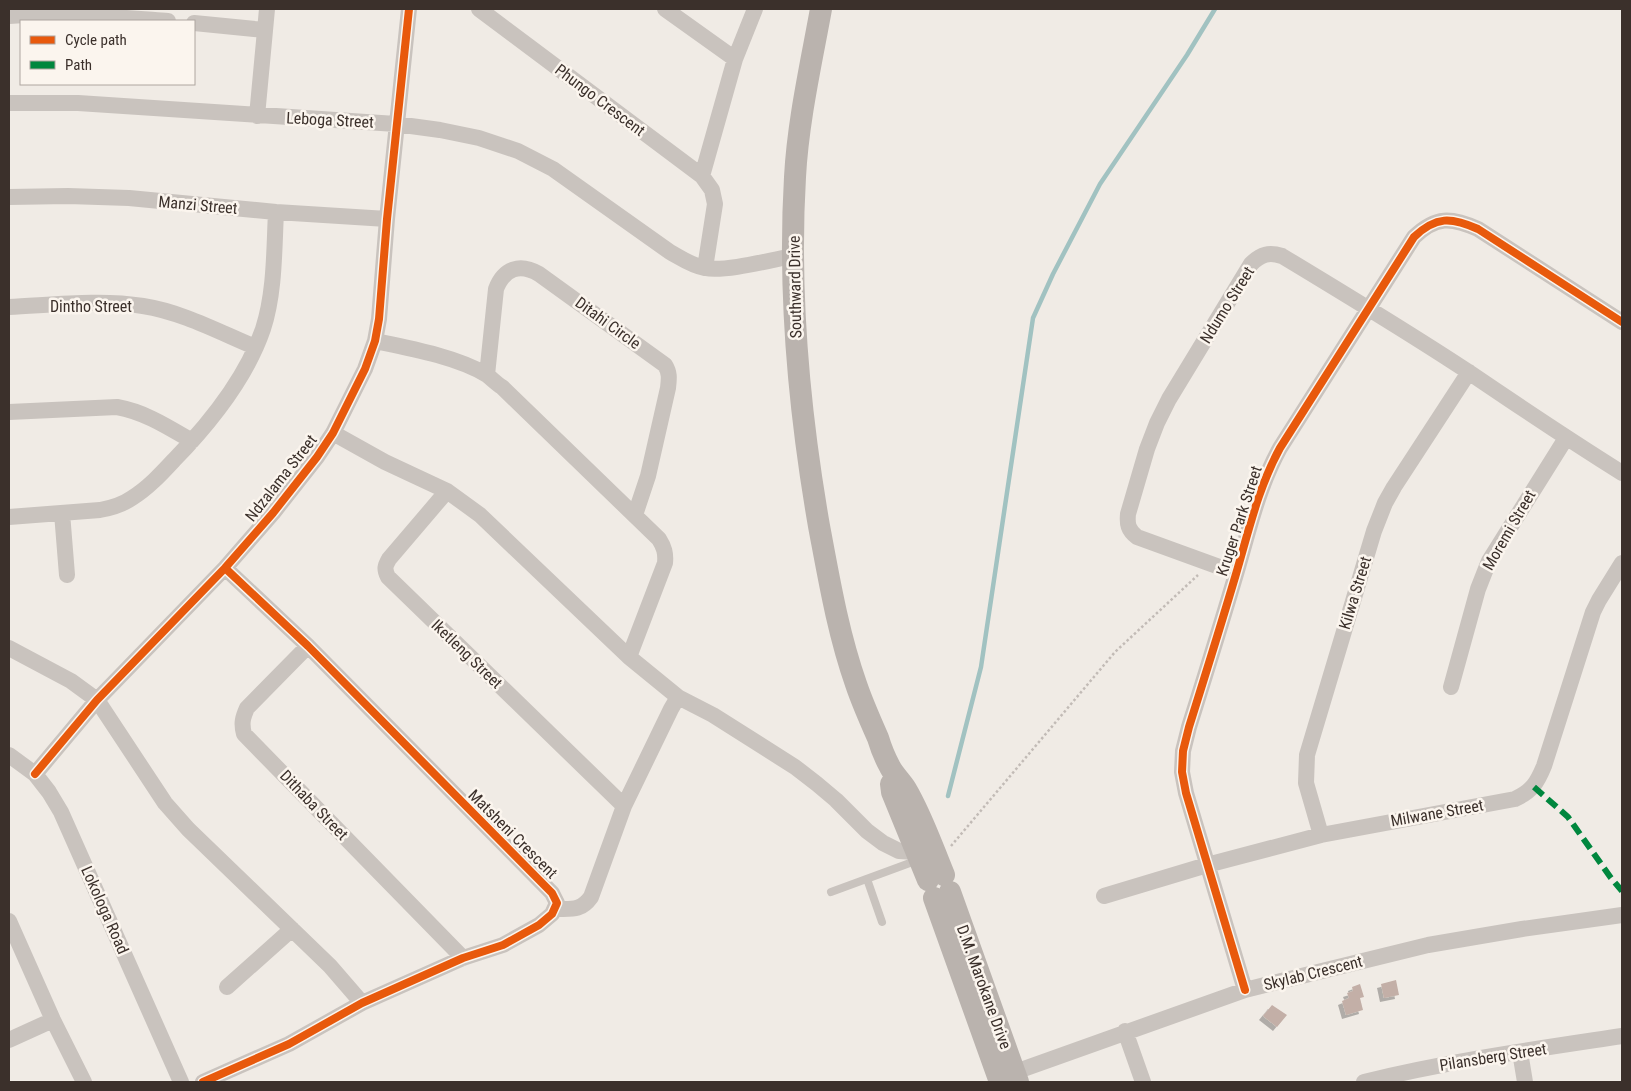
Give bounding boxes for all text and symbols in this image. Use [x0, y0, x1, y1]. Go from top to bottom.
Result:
legend [20, 20, 195, 85]
text: Cycle path [65, 31, 127, 49]
text: Path [65, 56, 92, 74]
street label: Phungo Crescent [551, 60, 649, 140]
street label: Leboga Street [286, 108, 375, 132]
street label: Manzi Street [158, 192, 239, 218]
street label: Southward Drive [785, 235, 805, 339]
street label: Ndumo Street [1196, 263, 1258, 347]
street label: Ditahi Circle [572, 293, 644, 353]
street label: Dintho Street [50, 297, 132, 316]
street label: Ndzalama Street [241, 431, 321, 525]
street label: Kruger Park Street [1212, 463, 1266, 579]
street label: Moremi Street [1478, 486, 1540, 573]
street label: Kilwa Street [1335, 554, 1375, 632]
street label: Iketleng Street [428, 615, 507, 693]
street label: Dithaba Street [276, 766, 352, 844]
street label: Matsheni Crescent [465, 786, 562, 883]
street label: Milwane Street [1389, 795, 1485, 831]
street label: Lokologa Road [77, 863, 133, 957]
street label: D.M. Marokane Drive [953, 922, 1015, 1052]
street label: Skylab Crescent [1262, 951, 1365, 994]
street label: Pilansberg Street [1438, 1039, 1548, 1075]

